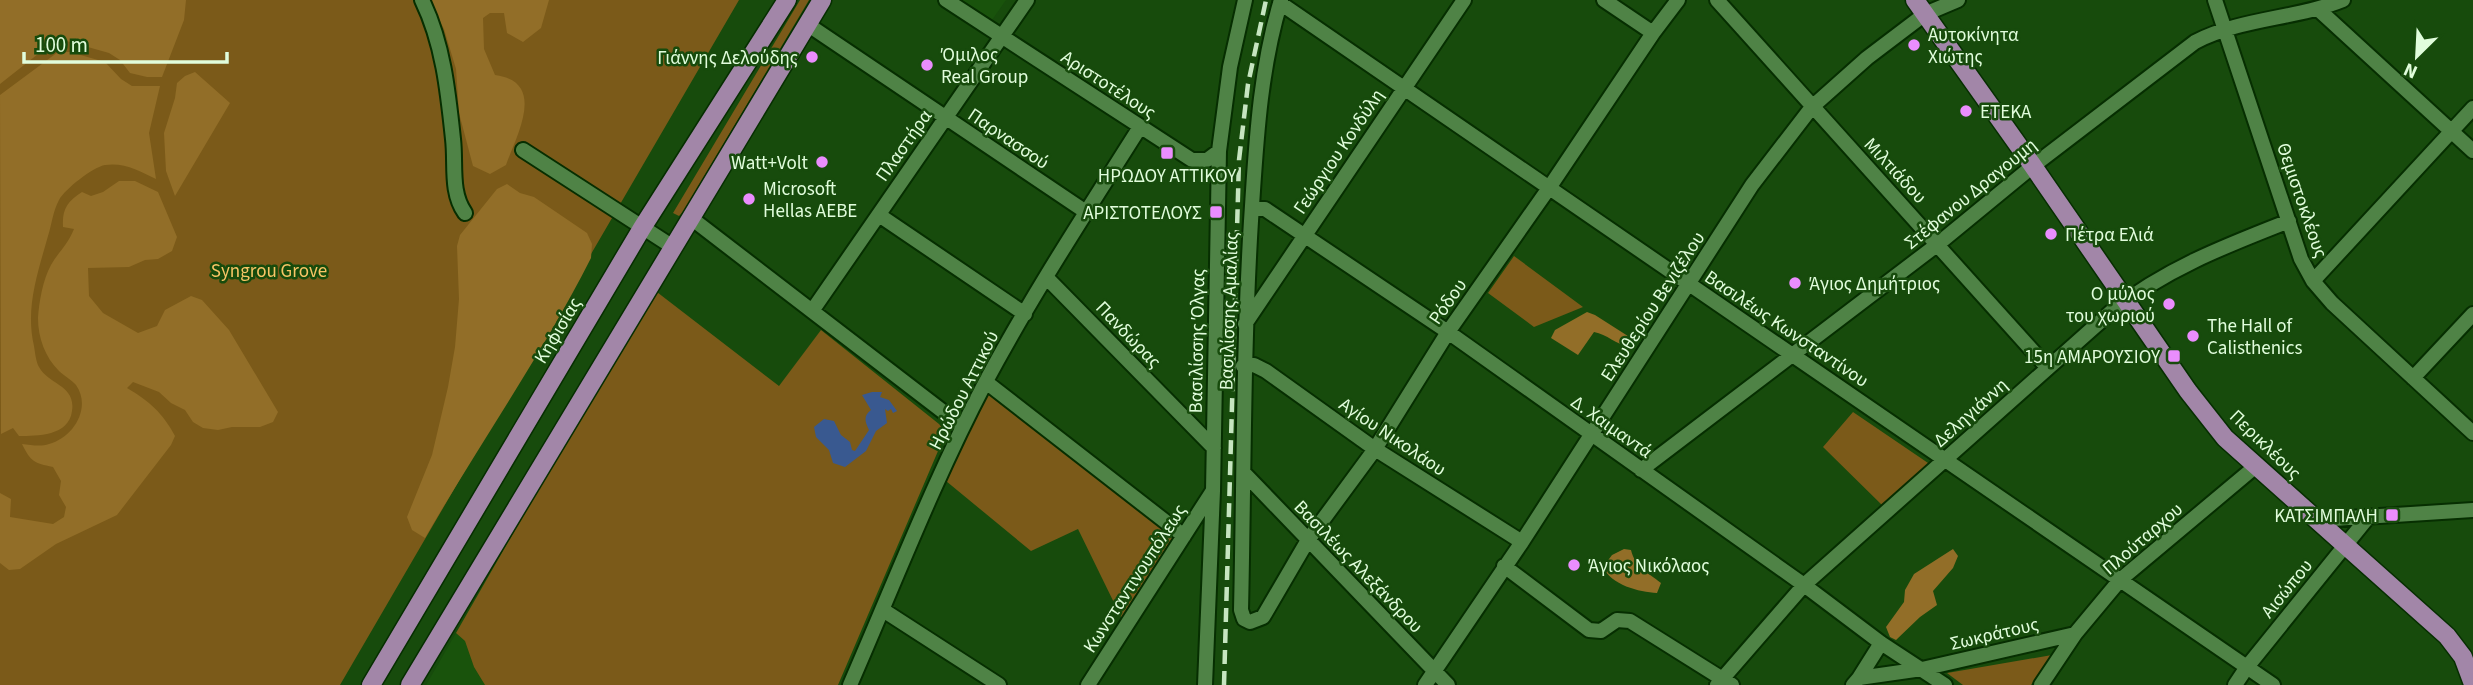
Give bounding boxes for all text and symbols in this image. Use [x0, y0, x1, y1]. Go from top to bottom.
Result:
scale bar [24, 21, 228, 65]
north arrow [2382, 21, 2452, 91]
place label: Αυτοκίνητα Χιώτης [1928, 22, 2019, 71]
text: 100 m [35, 30, 88, 60]
marker: Αυτοκίνητα Χιώτης [1906, 37, 1922, 53]
place label: Όμιλος Real Group [940, 42, 1028, 91]
street label: Αριστοτέλους [1055, 44, 1161, 126]
place label: Γιάννης Δελούδης [657, 45, 798, 72]
marker: Γιάννης Δελούδης [804, 49, 820, 65]
text: N [2399, 55, 2422, 85]
marker: Όμιλος Real Group [919, 57, 935, 73]
street label: Γεώργιου Κονδύλη [1287, 84, 1391, 220]
place label: ΕΤΕΚΑ [1980, 99, 2032, 126]
street label: Παρνασσού [962, 102, 1054, 176]
marker: ΕΤΕΚΑ [1958, 103, 1974, 119]
street label: Πλαστήρα [869, 104, 939, 187]
street label: Μιλτιάδου [1857, 132, 1933, 210]
street label: Στέφανου Δραγουμη [1899, 132, 2043, 256]
street label: Θεμιστοκλέους [2269, 139, 2334, 262]
marker: ΗΡΩΔΟΥ ΑΤΤΙΚΟΥ [1159, 145, 1175, 161]
place label: Watt+Volt [731, 150, 809, 177]
marker: Watt+Volt [814, 154, 830, 170]
place label: ΗΡΩΔΟΥ ΑΤΤΙΚΟΥ [1098, 163, 1237, 190]
place label: Microsoft Hellas AEBE [763, 176, 857, 225]
marker: Microsoft Hellas AEBE [741, 191, 757, 207]
place label: ΑΡΙΣΤΟΤΕΛΟΥΣ [1083, 200, 1202, 227]
marker: ΑΡΙΣΤΟΤΕΛΟΥΣ [1208, 204, 1224, 220]
place label: Πέτρα Ελιά [2065, 222, 2154, 249]
marker: Πέτρα Ελιά [2043, 226, 2059, 242]
street label: Ελευθερίου Βενιζέλου [1595, 227, 1712, 387]
street label: Βασιλίσσης Αμαλίας [1213, 231, 1246, 391]
park label: Syngrou Grove [211, 258, 327, 285]
street label: Βασιλέως Κωνσταντίνου [1699, 264, 1874, 394]
street label: Βασιλίσσης Όλγας [1183, 268, 1212, 414]
place label: Άγιος Δημήτριος [1809, 271, 1940, 298]
street label: Ρόδου [1423, 273, 1474, 330]
marker: Άγιος Δημήτριος [1787, 275, 1803, 291]
place label: Ο μύλος του χωριού [2066, 281, 2155, 330]
street label: Κηφισίας [528, 292, 589, 369]
street label: Πανδώρας [1089, 295, 1167, 375]
marker: Ο μύλος του χωριού [2161, 296, 2177, 312]
place label: The Hall of Calisthenics [2207, 313, 2302, 362]
street label: Ηρώδου Αττικού [923, 326, 1006, 455]
marker: The Hall of Calisthenics [2185, 328, 2201, 344]
place label: 15η ΑΜΑΡΟΥΣΙΟΥ [2024, 344, 2161, 371]
marker: 15η ΑΜΑΡΟΥΣΙΟΥ [2166, 348, 2182, 364]
street label: Δεληγιάννη [1928, 372, 2014, 454]
street label: Δ. Χαιμαντά [1565, 389, 1658, 465]
street label: Αγίου Νικολάου [1333, 391, 1451, 483]
street label: Περικλέους [2223, 404, 2307, 486]
street label: Βασιλέως Αλεξάνδρου [1287, 494, 1429, 640]
street label: Πλούταρχου [2097, 496, 2189, 582]
street label: Κωνσταντινουπόλεως [1077, 499, 1194, 659]
place label: ΚΑΤΣΙΜΠΑΛΗ [2274, 503, 2378, 530]
marker: ΚΑΤΣΙΜΠΑΛΗ [2384, 507, 2400, 523]
place label: Άγιος Νικόλαος [1588, 553, 1709, 580]
street label: Αισώπου [2255, 554, 2319, 624]
marker: Άγιος Νικόλαος [1566, 557, 1582, 573]
street label: Σωκράτους [1947, 611, 2041, 658]

